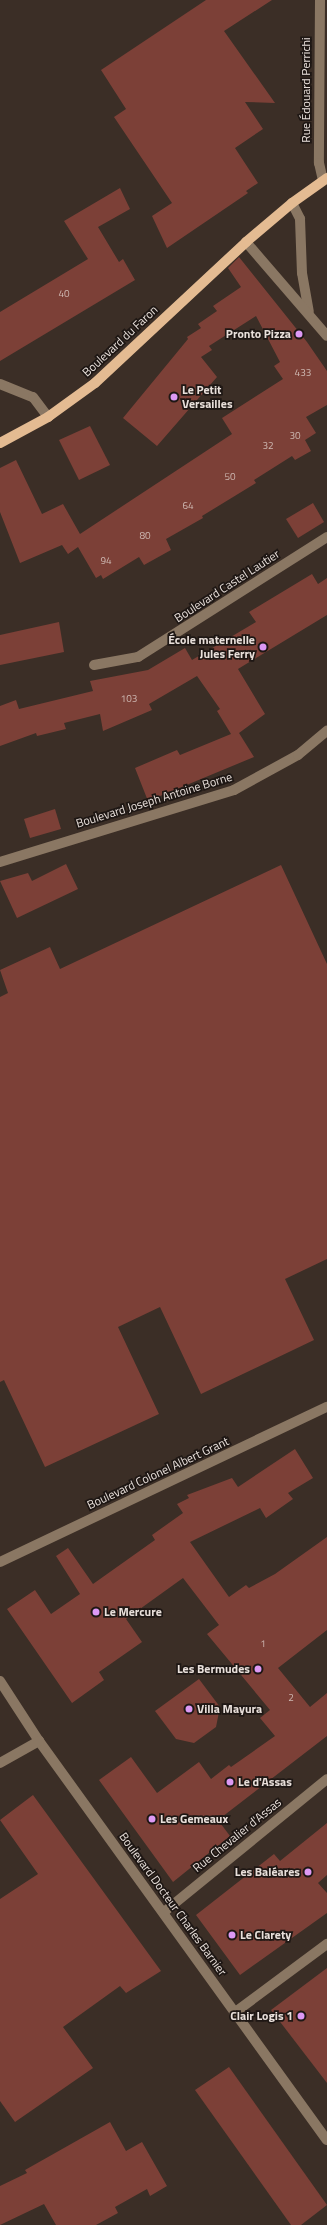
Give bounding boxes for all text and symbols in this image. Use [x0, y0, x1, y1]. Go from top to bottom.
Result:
street label: Rue Édouard Perrichi [299, 37, 313, 143]
house number: 40 [58, 288, 70, 300]
street label: Boulevard du Faron [79, 302, 161, 380]
place label: Pronto Pizza [226, 327, 291, 341]
marker: Pronto Pizza [294, 329, 304, 339]
house number: 433 [295, 367, 311, 379]
place label: Le Petit Versailles [182, 383, 233, 411]
marker: Le Petit Versailles [169, 392, 179, 402]
house number: 30 [289, 430, 301, 442]
house number: 32 [262, 440, 274, 452]
house number: 50 [224, 471, 236, 483]
house number: 64 [182, 500, 194, 512]
house number: 80 [139, 530, 151, 542]
street label: Boulevard Castel Lautier [172, 547, 282, 625]
house number: 94 [100, 555, 112, 567]
place label: École maternelle Jules Ferry [168, 633, 255, 661]
marker: École maternelle Jules Ferry [258, 642, 268, 652]
house number: 103 [121, 693, 137, 705]
street label: Boulevard Joseph Antoine Borne [74, 769, 234, 831]
street label: Boulevard Colonel Albert Grant [85, 1434, 231, 1512]
place label: Le Mercure [104, 1605, 162, 1619]
marker: Le Mercure [91, 1607, 101, 1617]
house number: 1 [260, 1638, 266, 1650]
place label: Les Bermudes [177, 1662, 250, 1676]
marker: Les Bermudes [253, 1664, 263, 1674]
house number: 2 [288, 1692, 294, 1704]
place label: Villa Mayura [197, 1702, 262, 1716]
marker: Villa Mayura [184, 1704, 194, 1714]
place label: Le d'Assas [238, 1775, 292, 1789]
marker: Le d'Assas [225, 1777, 235, 1787]
street label: Rue Chevalier d'Assas [190, 1795, 284, 1875]
place label: Les Gemeaux [160, 1812, 228, 1826]
marker: Les Gemeaux [147, 1814, 157, 1824]
street label: Boulevard Docteur Charles Barnier [116, 1830, 230, 1978]
place label: Les Baléares [235, 1865, 300, 1879]
marker: Les Baléares [303, 1867, 313, 1877]
place label: Le Clarety [240, 1928, 291, 1942]
marker: Le Clarety [227, 1930, 237, 1940]
place label: Clair Logis 1 [230, 2009, 293, 2023]
marker: Clair Logis 1 [296, 2011, 306, 2021]

